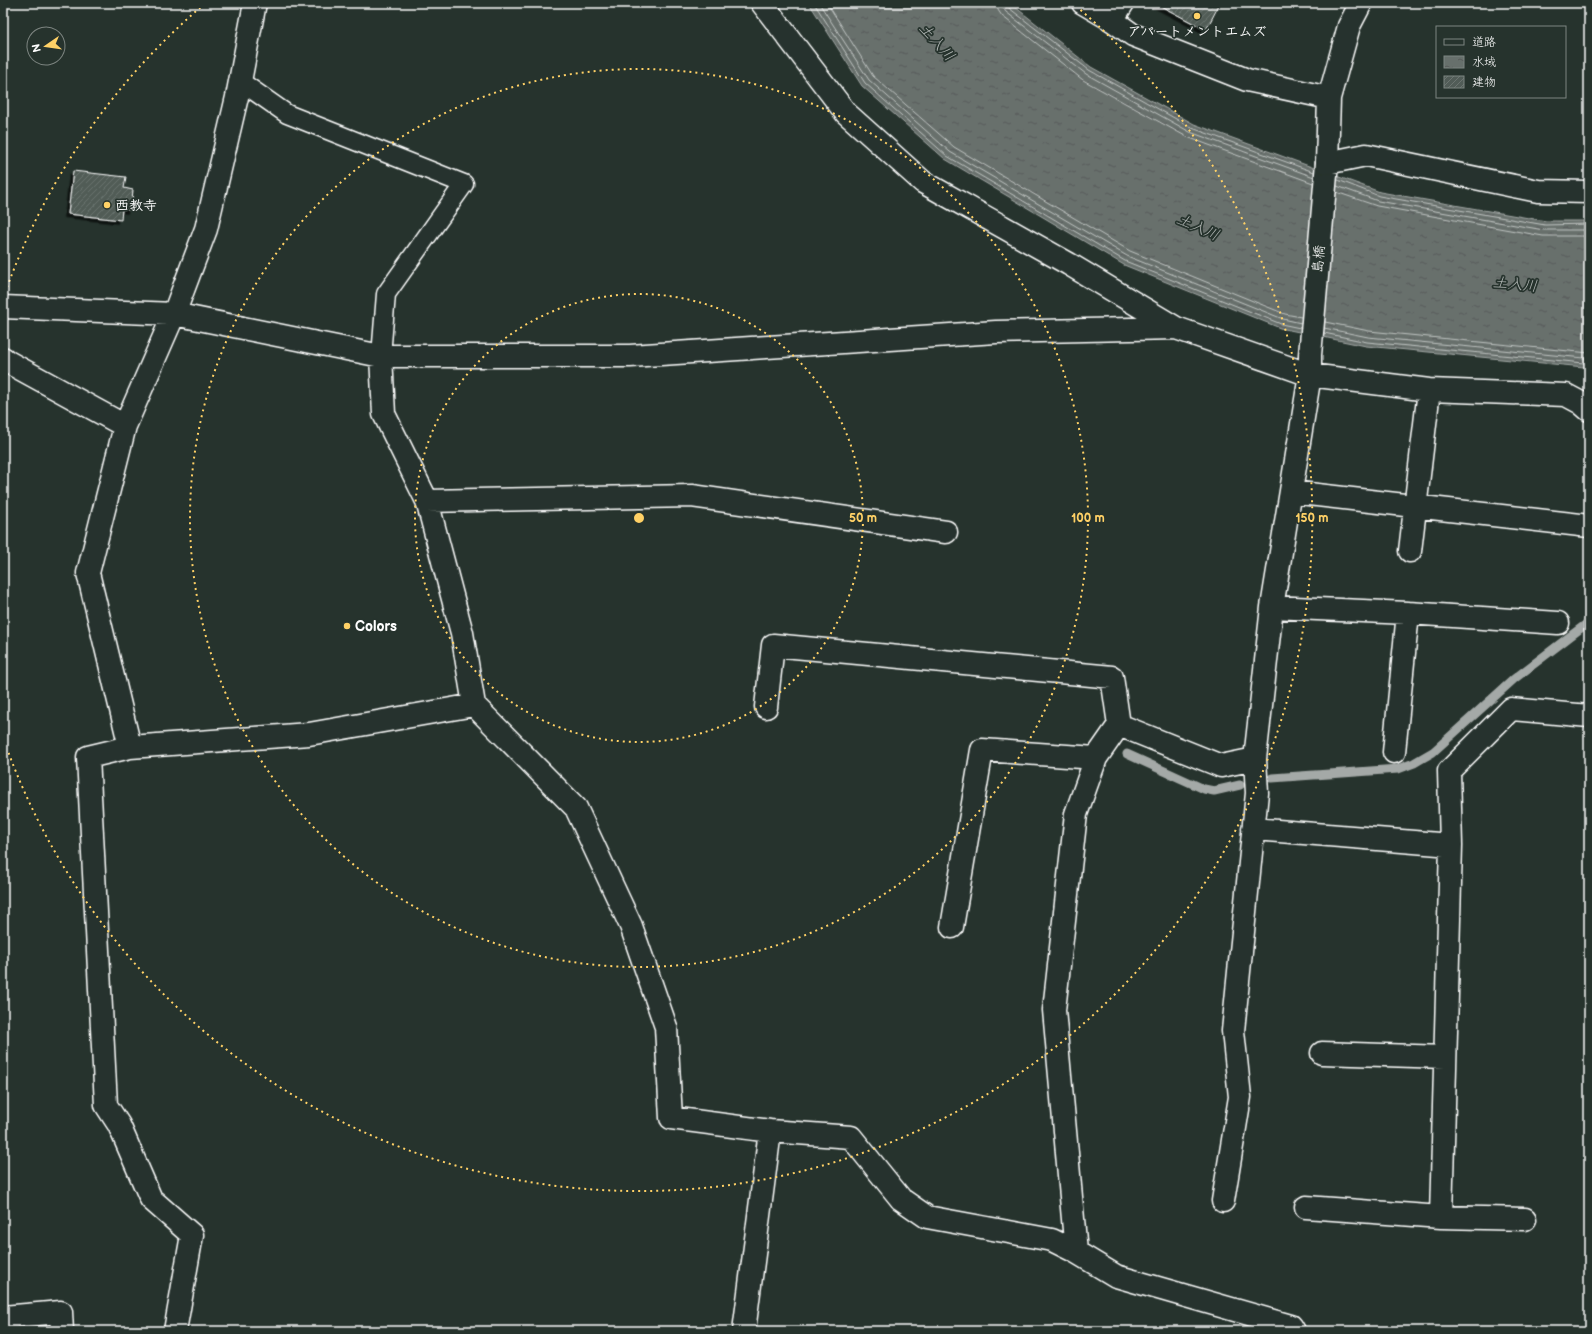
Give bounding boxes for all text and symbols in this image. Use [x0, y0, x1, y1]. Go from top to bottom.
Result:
marker: アパートメントエムズ [1192, 11, 1202, 21]
water label: 土入川 [915, 19, 959, 65]
place label: アパートメントエムズ [1127, 23, 1267, 40]
north arrow [26, 26, 66, 66]
legend [1436, 26, 1566, 98]
text: 道路 [1472, 35, 1496, 50]
text: N [29, 43, 44, 54]
text: 水域 [1472, 55, 1496, 70]
text: 建物 [1472, 75, 1496, 90]
place label: 西教寺 [115, 197, 157, 214]
marker: 西教寺 [102, 200, 112, 210]
water label: 土入川 [1173, 210, 1222, 245]
street label: 島橋 [1309, 244, 1328, 274]
water label: 土入川 [1492, 273, 1538, 296]
centre of rings [632, 511, 646, 525]
text: 50 m [849, 511, 877, 526]
text: 100 m [1071, 511, 1105, 526]
text: 150 m [1296, 511, 1328, 526]
place label: Colors [355, 618, 397, 635]
marker: Colors [342, 621, 352, 631]

